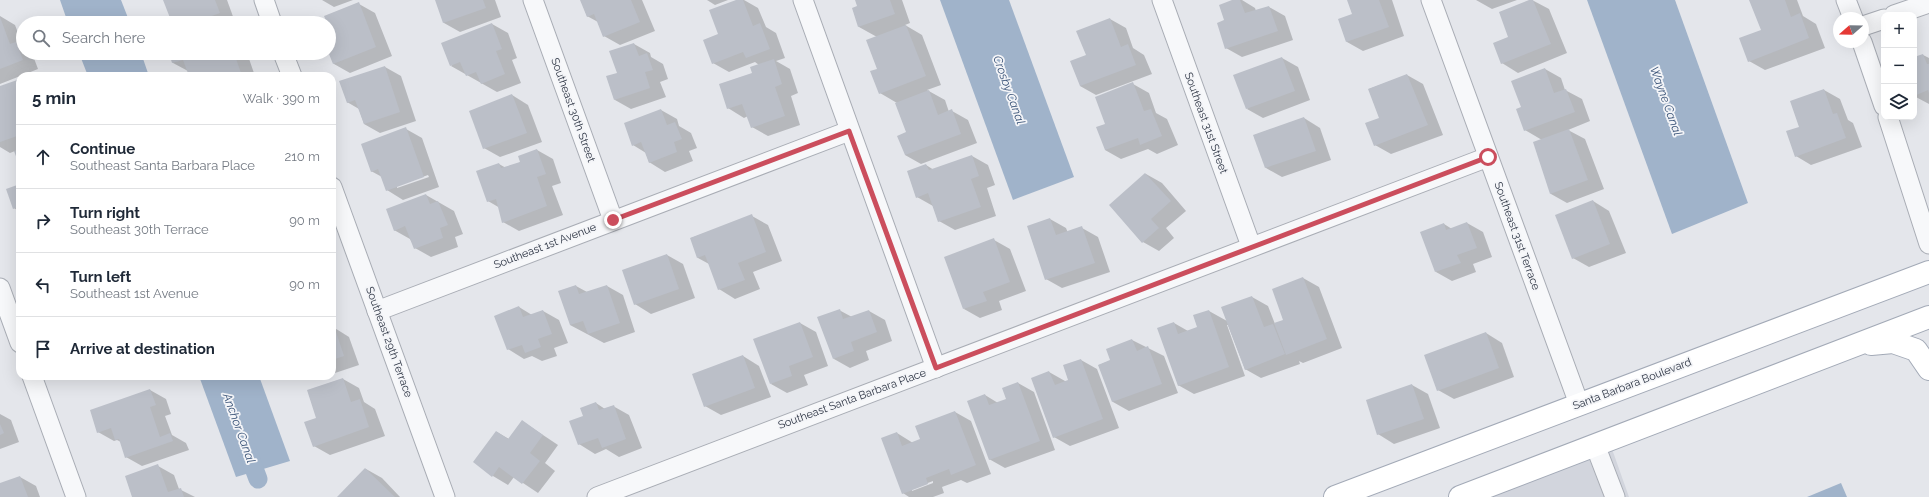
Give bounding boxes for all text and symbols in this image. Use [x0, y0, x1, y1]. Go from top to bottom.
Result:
north arrow [1833, 12, 1869, 48]
map controls [1881, 12, 1917, 120]
button: + [1881, 12, 1917, 48]
search box [16, 16, 336, 60]
icon: search [30, 27, 52, 49]
text: Search here [62, 29, 145, 47]
button: − [1881, 48, 1917, 84]
water label: Crosby Canal [990, 54, 1028, 126]
street label: Southeast 30th Street [548, 56, 598, 164]
water label: Wayne Canal [1647, 65, 1685, 137]
street label: Southeast 31st Street [1182, 71, 1231, 176]
button: layers [1881, 84, 1917, 120]
text: 5 min [32, 88, 76, 108]
text: Walk · 390 m [243, 91, 320, 106]
text: Continue [70, 140, 135, 158]
icon: ahead [32, 146, 54, 168]
route start [1479, 148, 1497, 166]
text: 210 m [284, 149, 320, 164]
text: Southeast Santa Barbara Place [70, 158, 255, 173]
street label: Southeast 31st Terrace [1491, 180, 1543, 292]
text: Turn right [70, 204, 140, 222]
icon: right [32, 210, 54, 232]
route end [604, 211, 622, 229]
text: 90 m [289, 213, 320, 228]
street label: Southeast 1st Avenue [492, 220, 599, 272]
text: Southeast 30th Terrace [70, 222, 209, 237]
text: Turn left [70, 268, 131, 286]
icon: left [32, 274, 54, 296]
text: 90 m [289, 277, 320, 292]
street label: Southeast 29th Terrace [363, 285, 415, 400]
text: Southeast 1st Avenue [70, 286, 199, 301]
icon: arrive [32, 338, 54, 360]
text: Arrive at destination [70, 340, 215, 358]
street label: Santa Barbara Boulevard [1571, 355, 1693, 413]
street label: Southeast Santa Barbara Place [776, 366, 928, 432]
water label: Anchor Canal [220, 390, 258, 465]

